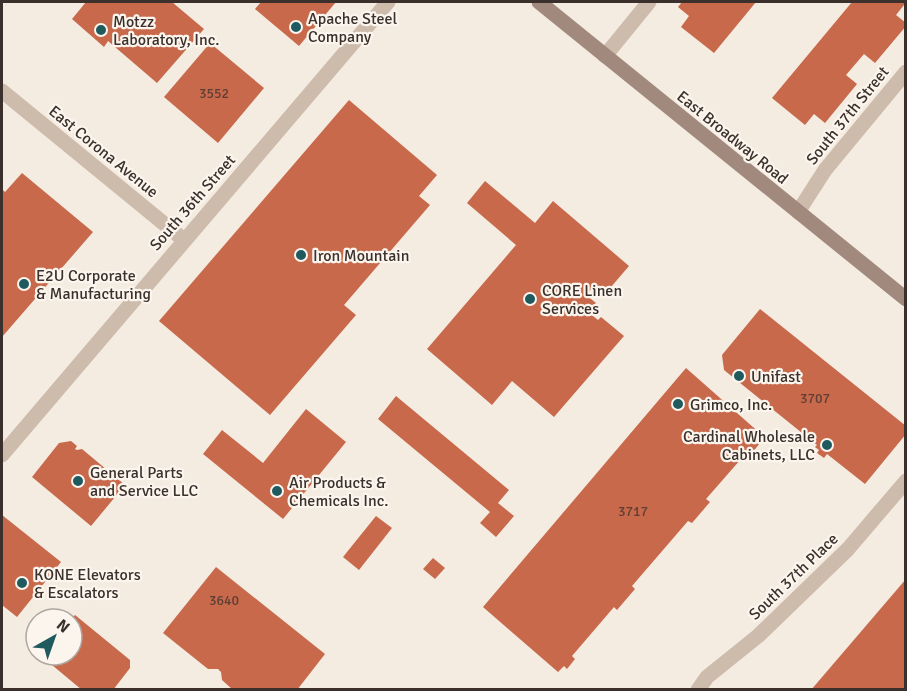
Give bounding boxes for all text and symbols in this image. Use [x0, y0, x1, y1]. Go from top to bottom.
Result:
place label: Apache Steel Company [308, 9, 397, 47]
place label: Motzz Laboratory, Inc. [113, 12, 219, 50]
marker: Apache Steel Company [289, 20, 303, 34]
marker: Motzz Laboratory, Inc. [94, 23, 108, 37]
street label: South 37th Street [802, 62, 894, 169]
house number: 3552 [199, 85, 229, 102]
street label: East Broadway Road [673, 87, 792, 189]
street label: East Corona Avenue [44, 101, 162, 202]
street label: South 36th Street [146, 150, 240, 255]
place label: Iron Mountain [313, 246, 409, 266]
marker: Iron Mountain [294, 248, 308, 262]
place label: E2U Corporate & Manufacturing [36, 266, 151, 304]
marker: E2U Corporate & Manufacturing [17, 277, 31, 291]
place label: CORE Linen Services [542, 281, 622, 319]
marker: CORE Linen Services [523, 292, 537, 306]
place label: Unifast [751, 367, 801, 387]
marker: Unifast [732, 369, 746, 383]
house number: 3707 [800, 390, 830, 407]
place label: Grimco, Inc. [690, 395, 772, 415]
marker: Grimco, Inc. [671, 397, 685, 411]
place label: Cardinal Wholesale Cabinets, LLC [683, 427, 815, 465]
marker: Cardinal Wholesale Cabinets, LLC [820, 438, 834, 452]
place label: General Parts and Service LLC [90, 463, 199, 501]
place label: Air Products & Chemicals Inc. [289, 473, 389, 511]
marker: General Parts and Service LLC [71, 474, 85, 488]
marker: Air Products & Chemicals Inc. [270, 484, 284, 498]
house number: 3717 [618, 503, 648, 520]
street label: South 37th Place [745, 529, 842, 624]
place label: KONE Elevators & Escalators [34, 565, 141, 603]
marker: KONE Elevators & Escalators [15, 576, 29, 590]
house number: 3640 [209, 592, 239, 609]
north arrow [24, 607, 84, 667]
text: N [52, 615, 74, 638]

